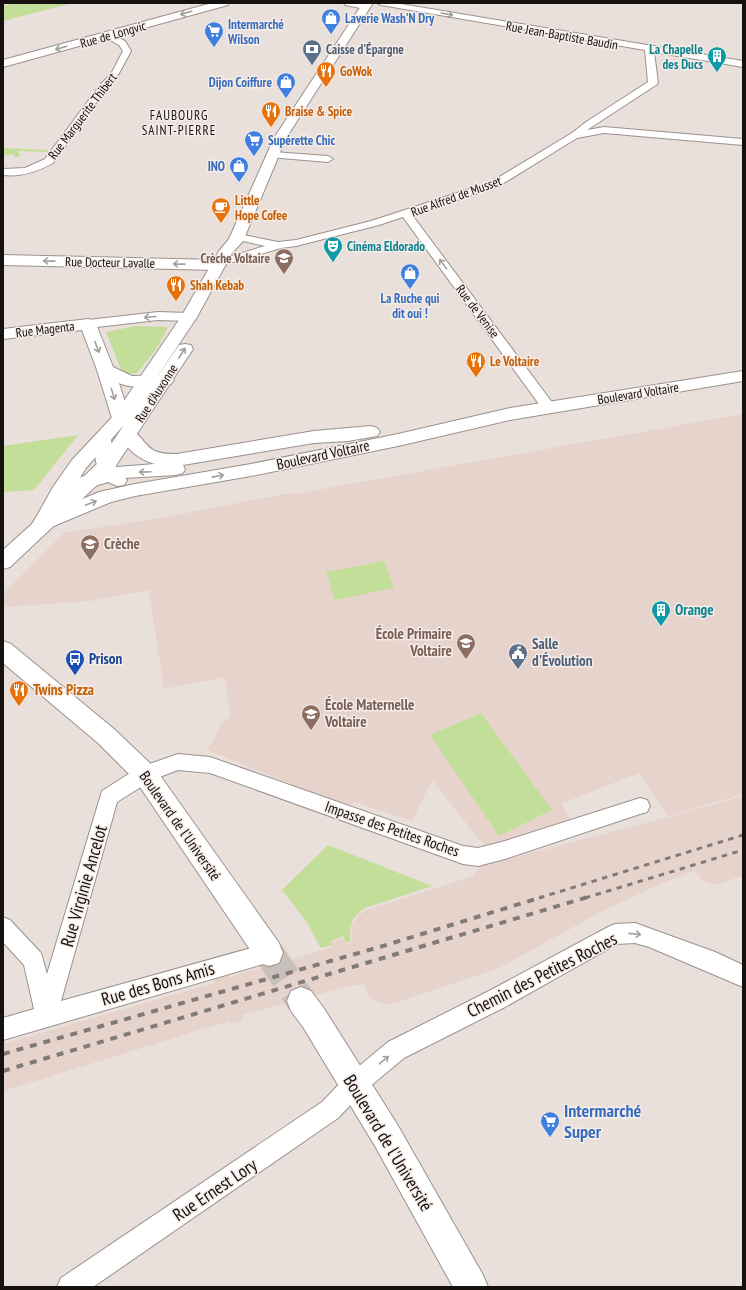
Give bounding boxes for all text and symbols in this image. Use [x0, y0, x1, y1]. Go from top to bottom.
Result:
shop icon: Laverie Wash'N Dry [320, 7, 342, 35]
one-way arrow [180, 10, 193, 18]
place label: Laverie Wash'N Dry [345, 10, 435, 27]
one-way arrow [440, 11, 453, 19]
place label: Intermarché Wilson [227, 16, 284, 48]
street label: Rue de Longvic [78, 17, 149, 52]
street label: Rue Jean-Baptiste Baudin [504, 17, 620, 54]
supermarket icon: Intermarché Wilson [203, 20, 225, 48]
bank icon: Caisse d'Épargne [301, 38, 323, 66]
place label: Caisse d'Épargne [326, 41, 404, 58]
place label: La Chapelle des Ducs [649, 41, 703, 73]
one-way arrow [55, 45, 68, 52]
building icon: La Chapelle des Ducs [706, 45, 728, 73]
restaurant icon: GoWok [315, 60, 337, 88]
place label: GoWok [340, 63, 373, 80]
street label: Rue Marguerite Thibert [44, 69, 121, 163]
shop icon: Dijon Coiffure [275, 71, 297, 99]
place label: Dijon Coiffure [209, 74, 272, 91]
restaurant icon: Braise & Spice [260, 100, 282, 128]
place label: Braise & Spice [285, 103, 352, 120]
district label: FAUBOURG SAINT-PIERRE [142, 107, 216, 139]
supermarket icon: Supérette Chic [243, 129, 265, 157]
place label: Supérette Chic [268, 132, 336, 149]
shop icon: INO [228, 155, 250, 183]
place label: INO [208, 158, 225, 175]
street label: Rue Alfred de Musset [409, 172, 504, 221]
place label: Little Hope Cofee [235, 192, 288, 224]
cafe icon: Little Hope Cofee [210, 196, 232, 224]
theatre icon: Cinéma Eldorado [322, 235, 344, 263]
place label: Cinéma Eldorado [347, 238, 425, 255]
school or university icon: Crèche Voltaire [273, 247, 295, 275]
place label: Crèche Voltaire [200, 250, 270, 267]
street label: Rue Docteur Lavalle [65, 253, 155, 272]
one-way arrow [43, 257, 56, 265]
one-way arrow [439, 258, 447, 269]
one-way arrow [173, 260, 186, 268]
shop icon: La Ruche qui dit oui ! [399, 262, 421, 290]
restaurant icon: Shah Kebab [165, 274, 187, 302]
place label: Shah Kebab [190, 277, 244, 294]
street label: Rue de Venise [452, 281, 503, 341]
place label: La Ruche qui dit oui ! [381, 290, 440, 322]
one-way arrow [144, 313, 157, 321]
street label: Rue Magenta [15, 317, 75, 342]
one-way arrow [93, 341, 101, 353]
one-way arrow [178, 347, 187, 358]
restaurant icon: Le Voltaire [465, 350, 487, 378]
place label: Le Voltaire [490, 353, 540, 370]
street label: Rue d'Auxonne [131, 361, 182, 426]
street label: Boulevard Voltaire [596, 379, 680, 408]
one-way arrow [110, 387, 117, 400]
street label: Boulevard Voltaire [275, 435, 371, 474]
one-way arrow [139, 468, 152, 476]
one-way arrow [211, 472, 224, 480]
one-way arrow [85, 499, 97, 506]
school or university icon: Crèche [79, 533, 101, 561]
place label: Crèche [104, 534, 140, 553]
building icon: Orange [650, 599, 672, 627]
place label: Orange [675, 600, 714, 619]
place label: École Primaire Voltaire [376, 624, 452, 660]
school or university icon: École Primaire Voltaire [455, 632, 477, 660]
place label: Salle d'Évolution [532, 634, 593, 670]
public building icon: Salle d'Évolution [507, 642, 529, 670]
bus stop icon: Prison [64, 648, 86, 676]
place label: Prison [89, 649, 123, 668]
restaurant icon: Twins Pizza [8, 679, 30, 707]
place label: Twins Pizza [33, 680, 94, 699]
place label: École Maternelle Voltaire [324, 695, 415, 731]
school or university icon: École Maternelle Voltaire [300, 703, 322, 731]
street label: Boulevard de l'Université [135, 767, 225, 884]
street label: Impasse des Petites Roches [322, 797, 462, 860]
street label: Rue Virginie Ancelot [55, 822, 112, 949]
street label: Chemin des Petites Roches [463, 927, 621, 1022]
one-way arrow [628, 930, 641, 938]
street label: Rue des Bons Amis [99, 956, 217, 1011]
one-way arrow [379, 1056, 389, 1065]
street label: Boulevard de l'Université [339, 1070, 438, 1215]
place label: Intermarché Super [564, 1099, 642, 1143]
supermarket icon: Intermarché Super [539, 1110, 561, 1138]
street label: Rue Ernest Lory [168, 1153, 261, 1226]

